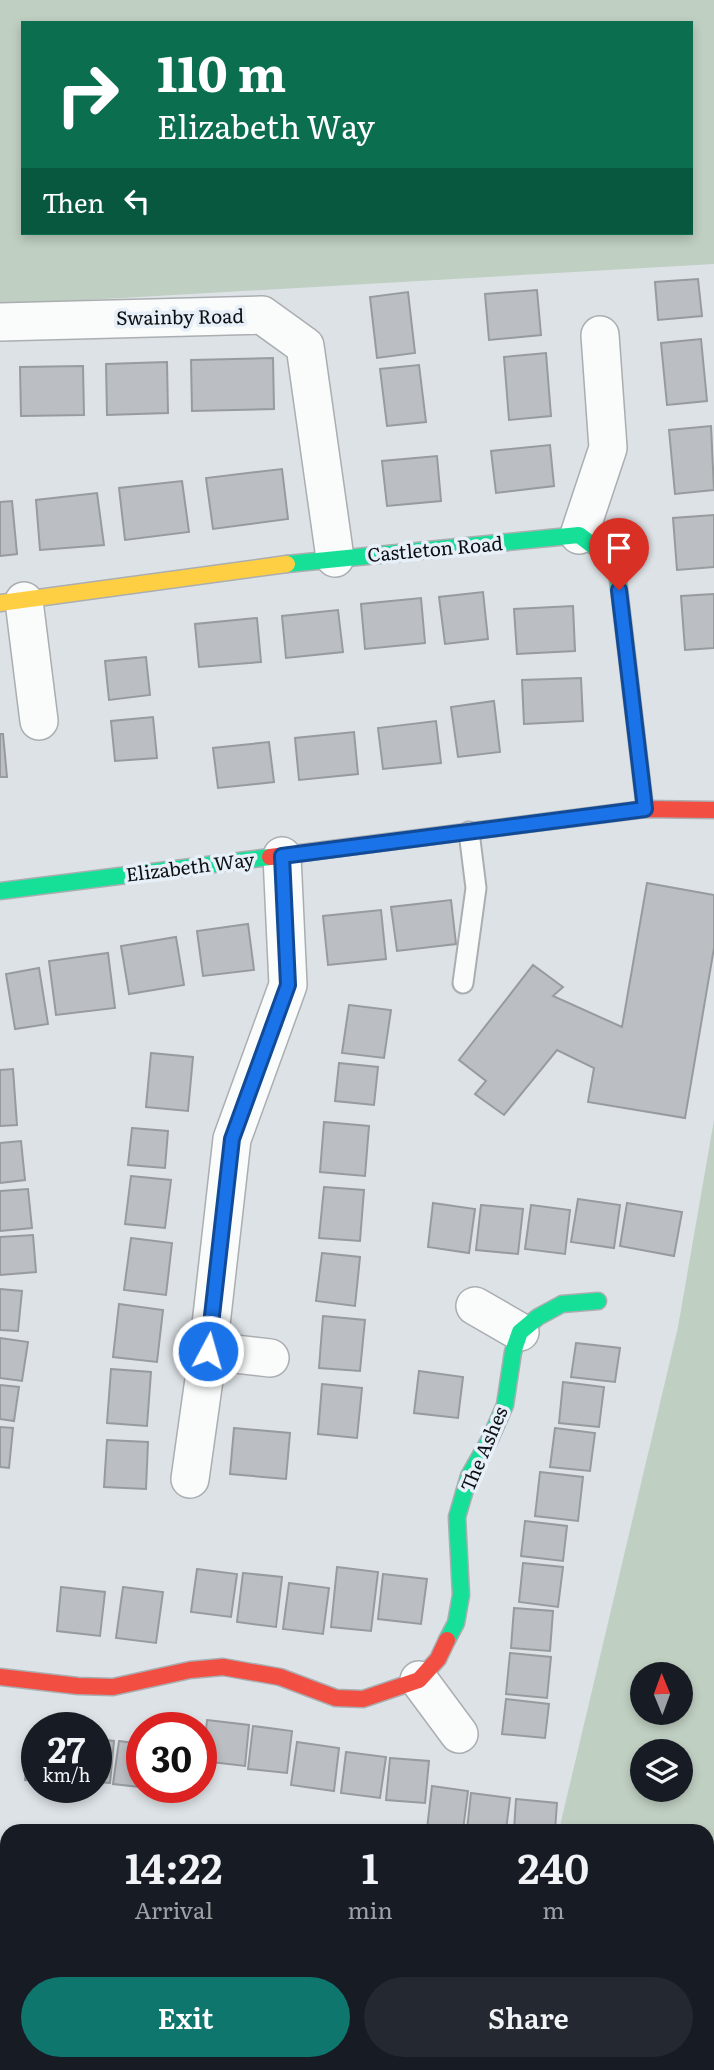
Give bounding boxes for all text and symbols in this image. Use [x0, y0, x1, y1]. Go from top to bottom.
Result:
text: 110 m [157, 34, 286, 107]
icon: right [42, 49, 133, 140]
text: Elizabeth Way [157, 101, 375, 149]
text: Then [42, 182, 104, 221]
icon: left [118, 182, 156, 220]
street label: Swainby Road [116, 301, 245, 331]
pin [589, 518, 649, 590]
street label: Castleton Road [366, 528, 504, 568]
icon: arrive [600, 529, 638, 567]
street label: Elizabeth Way [124, 844, 256, 888]
position arrow [171, 1314, 245, 1388]
street label: The Ashes [453, 1401, 514, 1496]
north arrow [630, 1662, 693, 1726]
map controls [630, 1662, 693, 1802]
speed limit sign: 30 [126, 1712, 217, 1803]
text: 27 [48, 1722, 85, 1774]
button: layers [630, 1739, 693, 1802]
text: km/h [43, 1761, 90, 1788]
text: 14:22 [125, 1835, 223, 1897]
text: 1 [361, 1835, 379, 1897]
text: 240 [517, 1835, 589, 1897]
text: Arrival [134, 1892, 213, 1926]
text: min [347, 1892, 393, 1926]
text: m [542, 1892, 564, 1926]
button: Exit [21, 1977, 350, 2057]
button: Share [364, 1977, 693, 2057]

